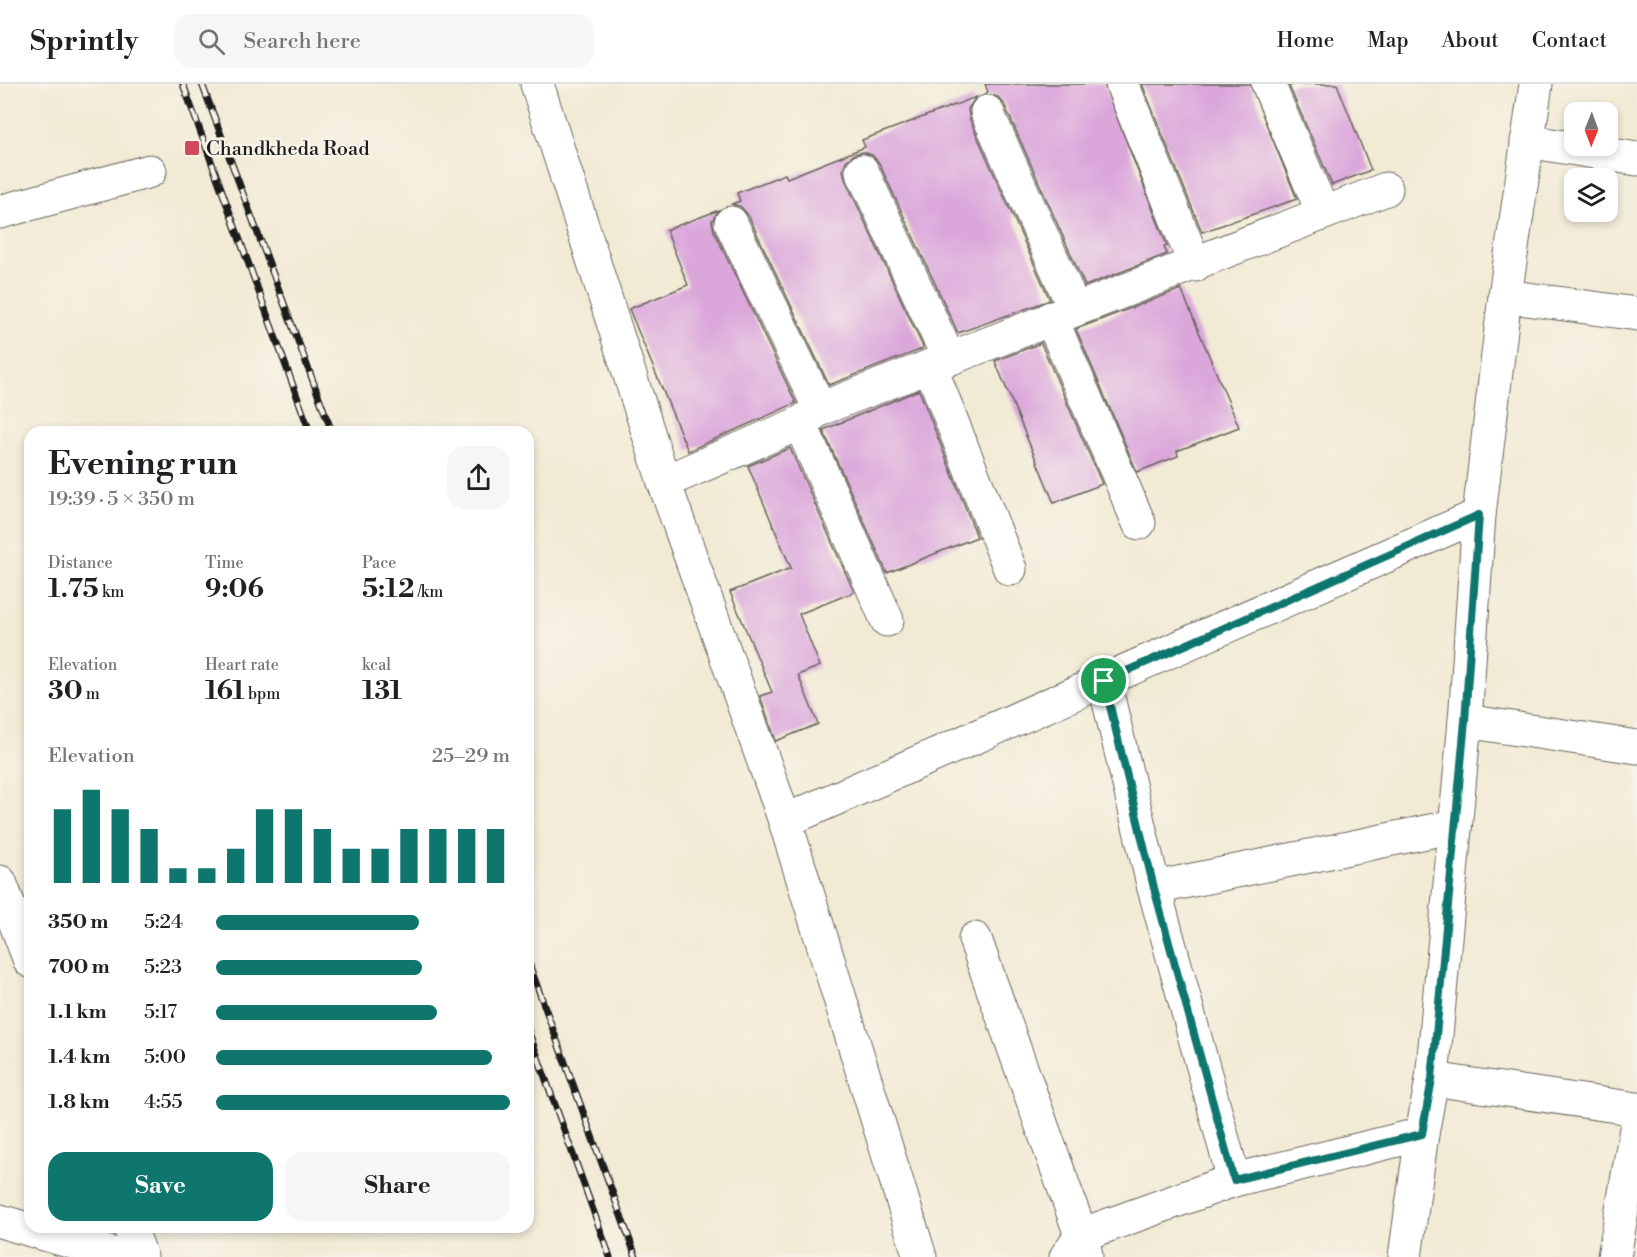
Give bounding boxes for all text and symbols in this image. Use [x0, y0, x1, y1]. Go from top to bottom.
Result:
search box [174, 14, 594, 68]
text: Sprintly [30, 24, 138, 59]
icon: search [195, 25, 228, 58]
text: Search here [243, 28, 361, 55]
text: Home [1277, 28, 1334, 54]
text: Map [1367, 28, 1409, 54]
text: About [1442, 28, 1499, 54]
text: Contact [1532, 28, 1607, 54]
north arrow [1564, 102, 1618, 156]
map controls [1564, 102, 1618, 222]
place label: Chandkheda Road [206, 137, 370, 162]
marker: Chandkheda Road [183, 139, 201, 157]
button: layers [1564, 168, 1618, 222]
text: Evening run [48, 444, 237, 485]
button: share [447, 446, 510, 509]
text: 19:39 · 5 × 350 m [48, 487, 195, 512]
text: Distance [48, 553, 113, 573]
text: Time [205, 553, 244, 573]
text: Pace [362, 553, 396, 573]
text: 1.75 [48, 573, 99, 605]
text: 9:06 [205, 573, 264, 605]
text: 5:12 [362, 573, 415, 605]
text: km [99, 582, 124, 602]
text: /km [415, 582, 443, 602]
text: Elevation [48, 655, 117, 675]
text: Heart rate [205, 655, 279, 675]
text: kcal [362, 655, 391, 675]
pin [1078, 655, 1129, 706]
icon: arrive [1087, 664, 1120, 697]
text: 30 [48, 675, 83, 707]
text: 161 [205, 675, 245, 707]
text: 131 [362, 675, 402, 707]
text: m [83, 684, 100, 704]
text: bpm [245, 684, 280, 704]
text: Elevation [48, 744, 135, 769]
text: 25–29 m [432, 744, 510, 769]
text: 350 m [48, 910, 108, 935]
text: 5:24 [144, 910, 183, 935]
text: 700 m [48, 955, 110, 980]
text: 5:23 [144, 955, 182, 980]
text: 1.1 km [48, 1000, 107, 1025]
text: 5:17 [144, 1000, 177, 1025]
text: 1.4 km [48, 1045, 110, 1070]
text: 5:00 [144, 1045, 186, 1070]
text: 1.8 km [48, 1090, 110, 1115]
text: 4:55 [144, 1090, 182, 1115]
button: Save [48, 1152, 273, 1221]
button: Share [285, 1152, 510, 1221]

